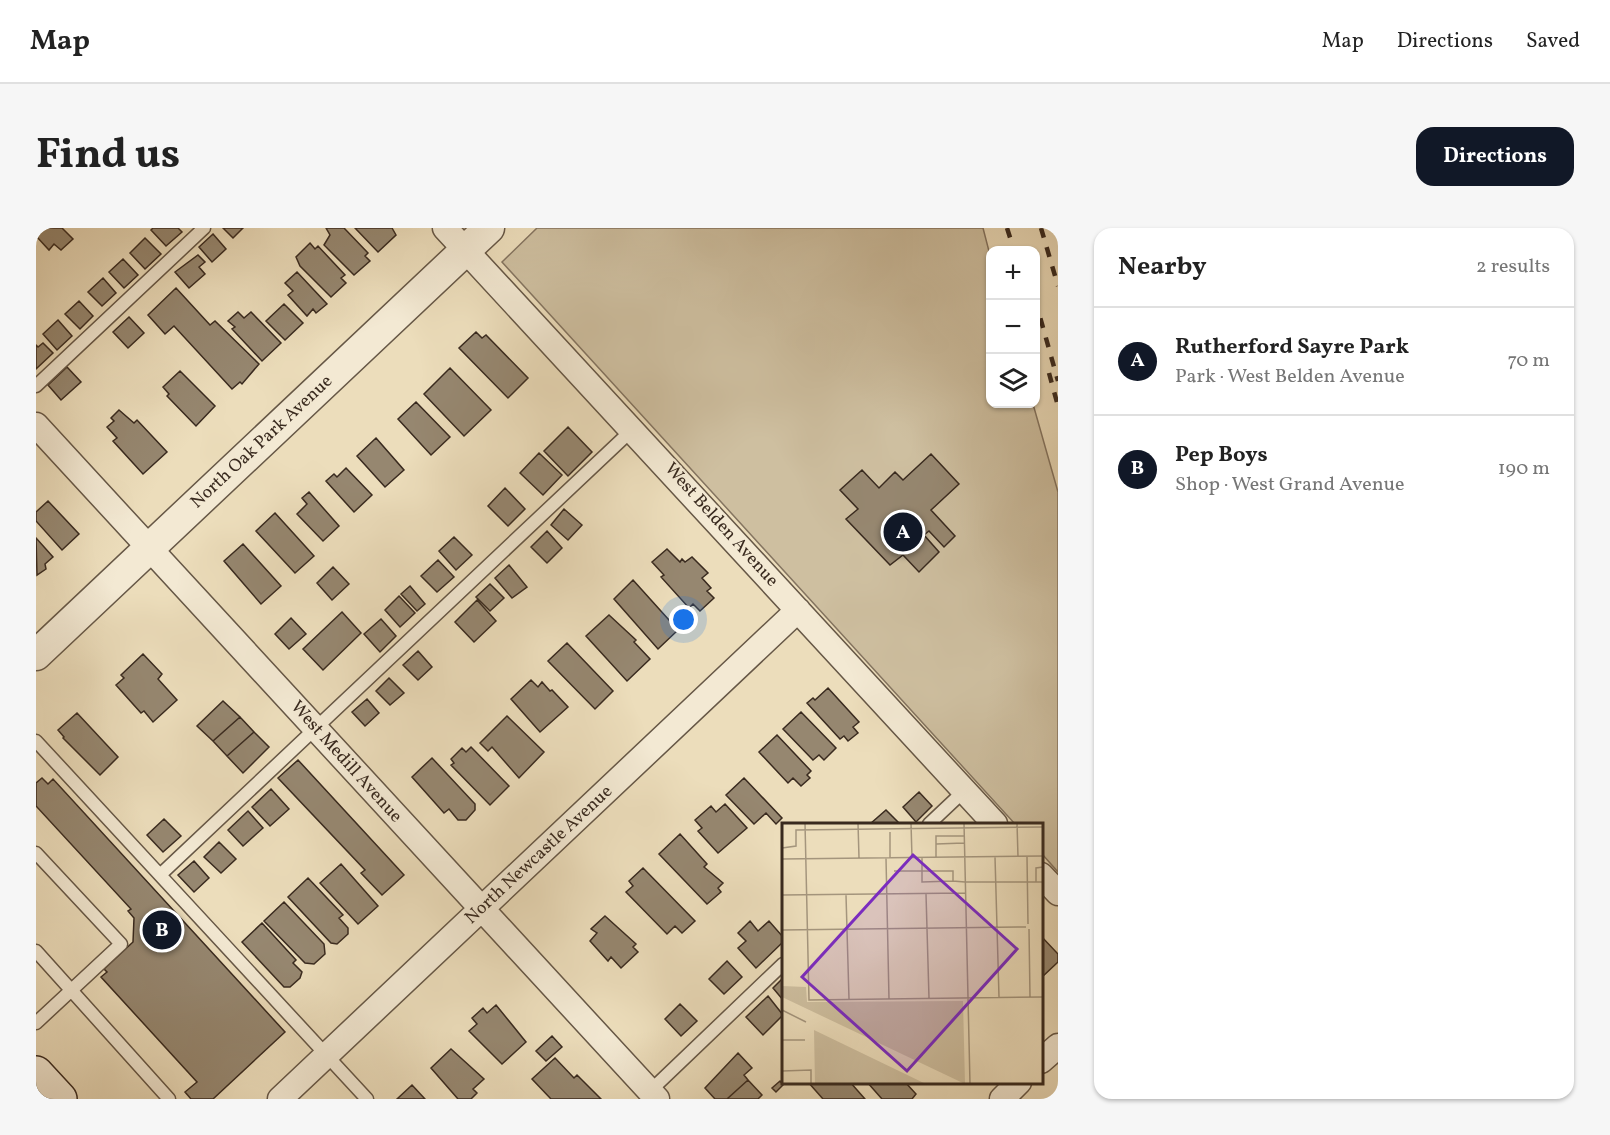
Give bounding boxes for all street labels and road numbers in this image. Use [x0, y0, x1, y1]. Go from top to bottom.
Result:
street label: North Oak Park Avenue [185, 369, 339, 515]
street label: West Belden Avenue [658, 457, 784, 593]
street label: West Medill Avenue [284, 695, 408, 829]
street label: North Newcastle Avenue [460, 780, 618, 930]

